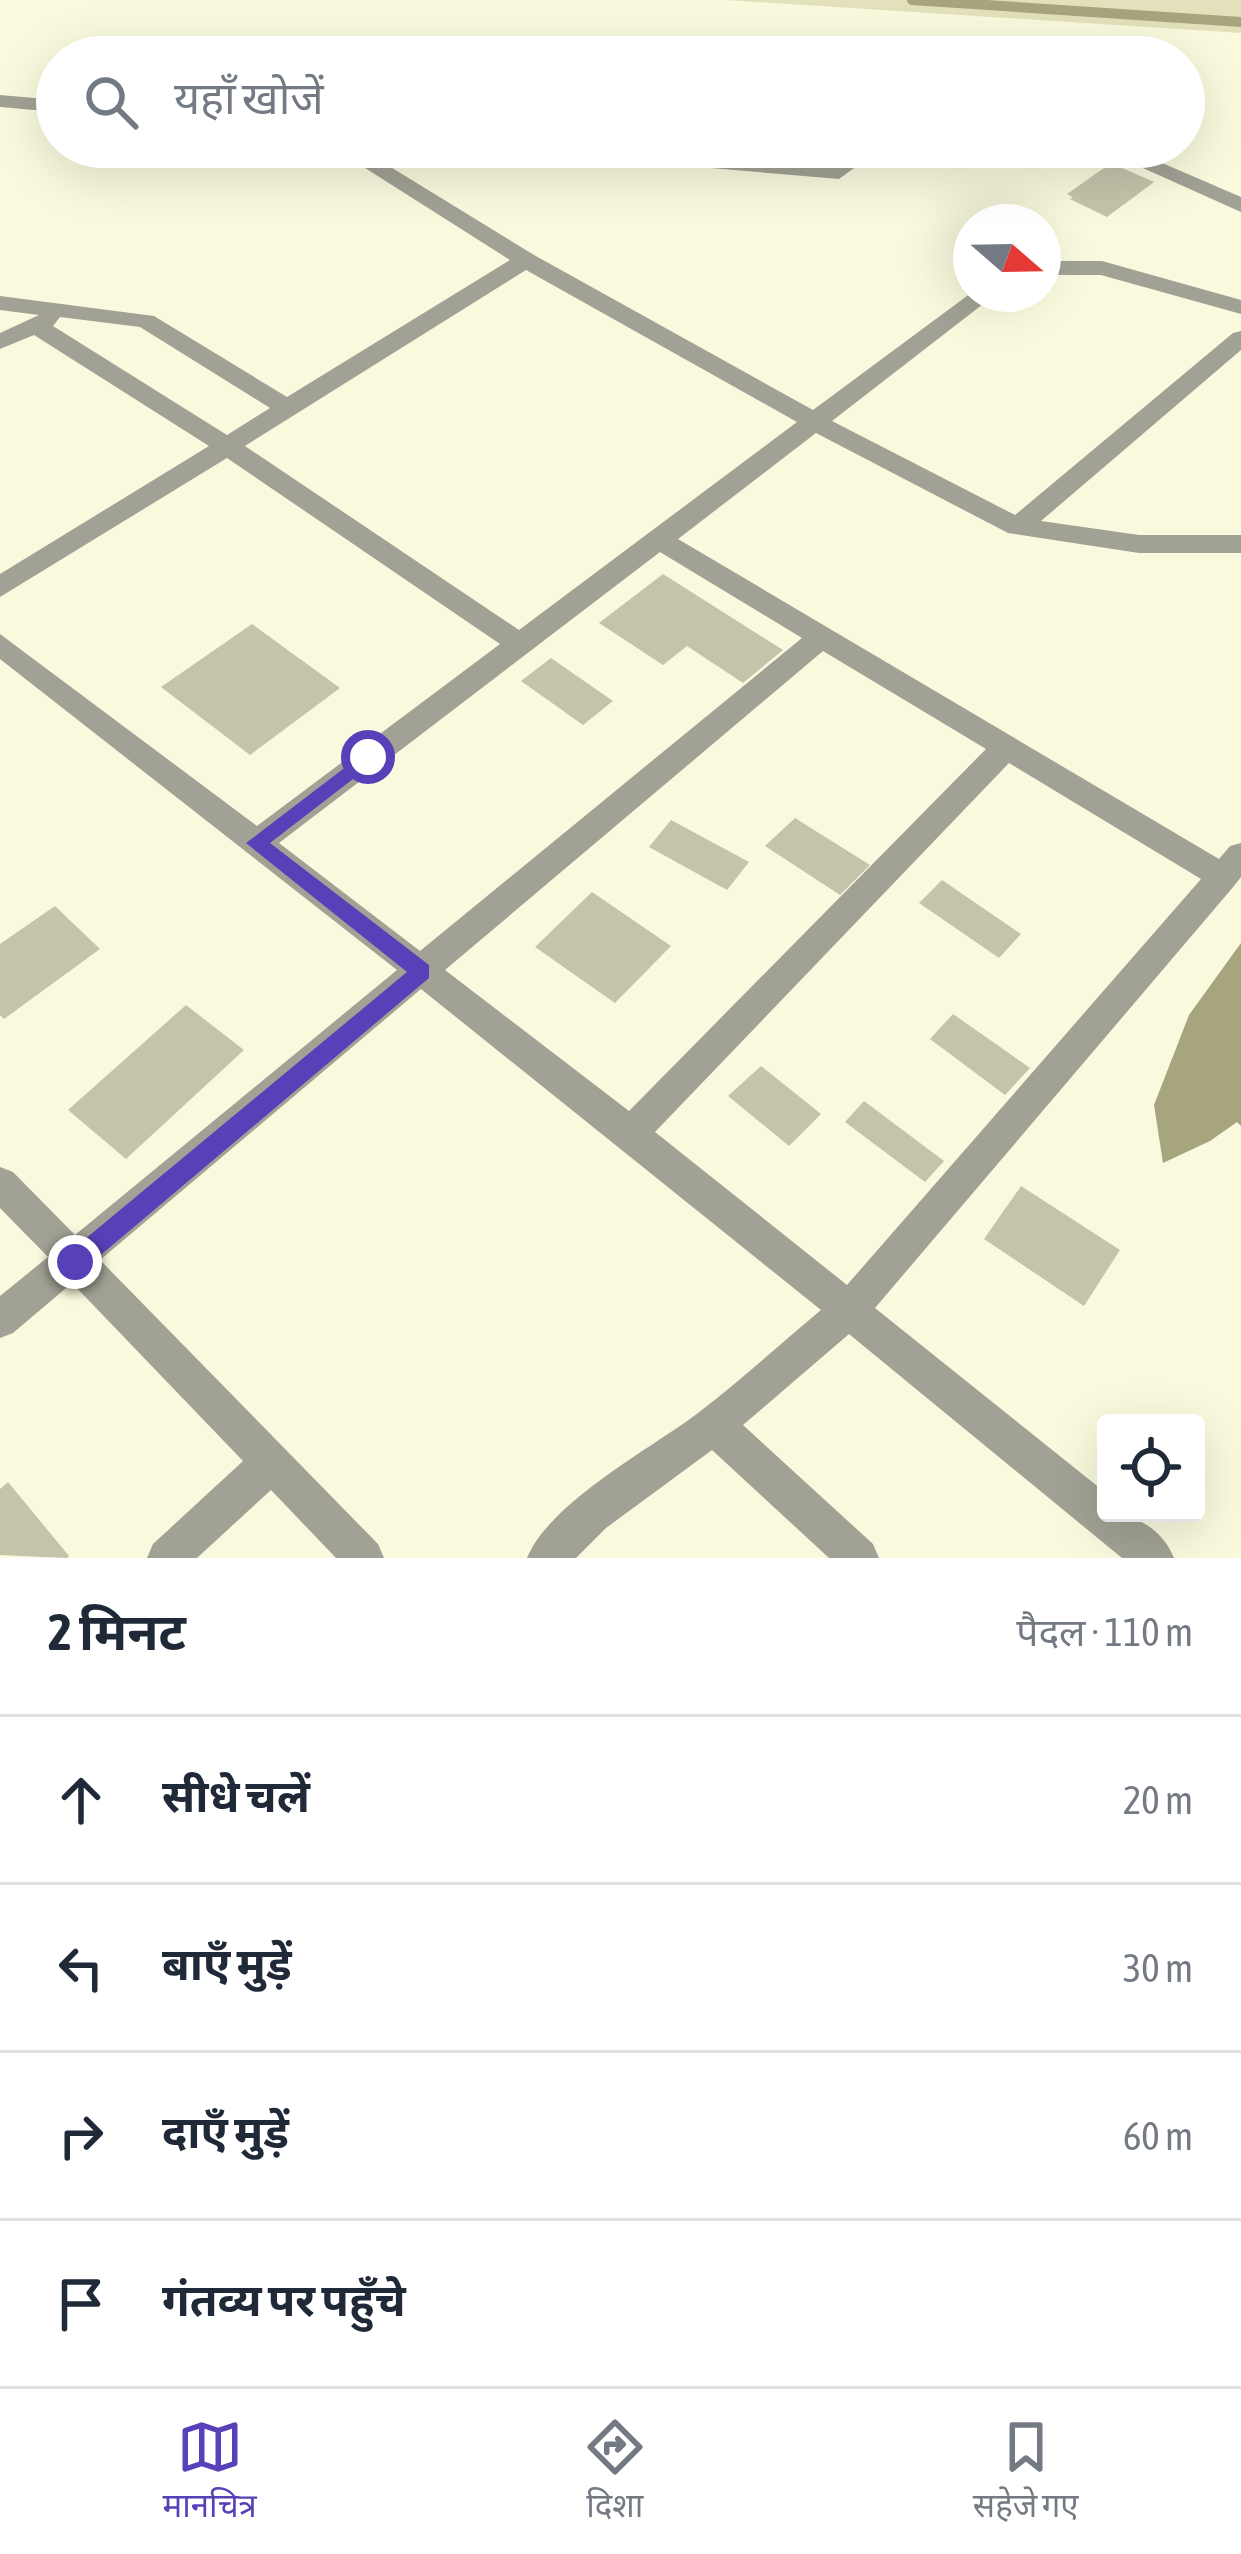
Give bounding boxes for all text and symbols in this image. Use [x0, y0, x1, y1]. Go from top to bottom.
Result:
search box [36, 36, 1205, 168]
icon: search [78, 69, 144, 135]
text: यहाँ खोजें [174, 72, 324, 124]
north arrow [953, 204, 1061, 312]
route start [341, 730, 395, 784]
route end [48, 1235, 102, 1289]
map controls [1097, 1414, 1205, 1522]
button: locate [1097, 1414, 1205, 1522]
text: 2 मिनट [48, 1602, 186, 1661]
text: पैदल · 110 m [1016, 1610, 1193, 1654]
icon: ahead [48, 1767, 114, 1833]
text: सीधे चलें [162, 1770, 310, 1822]
text: 20 m [1123, 1778, 1193, 1822]
icon: left [48, 1935, 114, 2001]
text: बाएँ मुड़ें [162, 1938, 292, 1990]
text: 30 m [1123, 1946, 1193, 1990]
icon: right [48, 2103, 114, 2169]
text: दाएँ मुड़ें [162, 2106, 289, 2158]
text: 60 m [1123, 2114, 1193, 2158]
icon: arrive [48, 2271, 114, 2337]
text: गंतव्य पर पहुँचे [162, 2274, 406, 2326]
tab: मानचित्र [163, 2414, 257, 2530]
tab: दिशा [582, 2414, 648, 2530]
tab: सहेजे गए [973, 2414, 1079, 2530]

